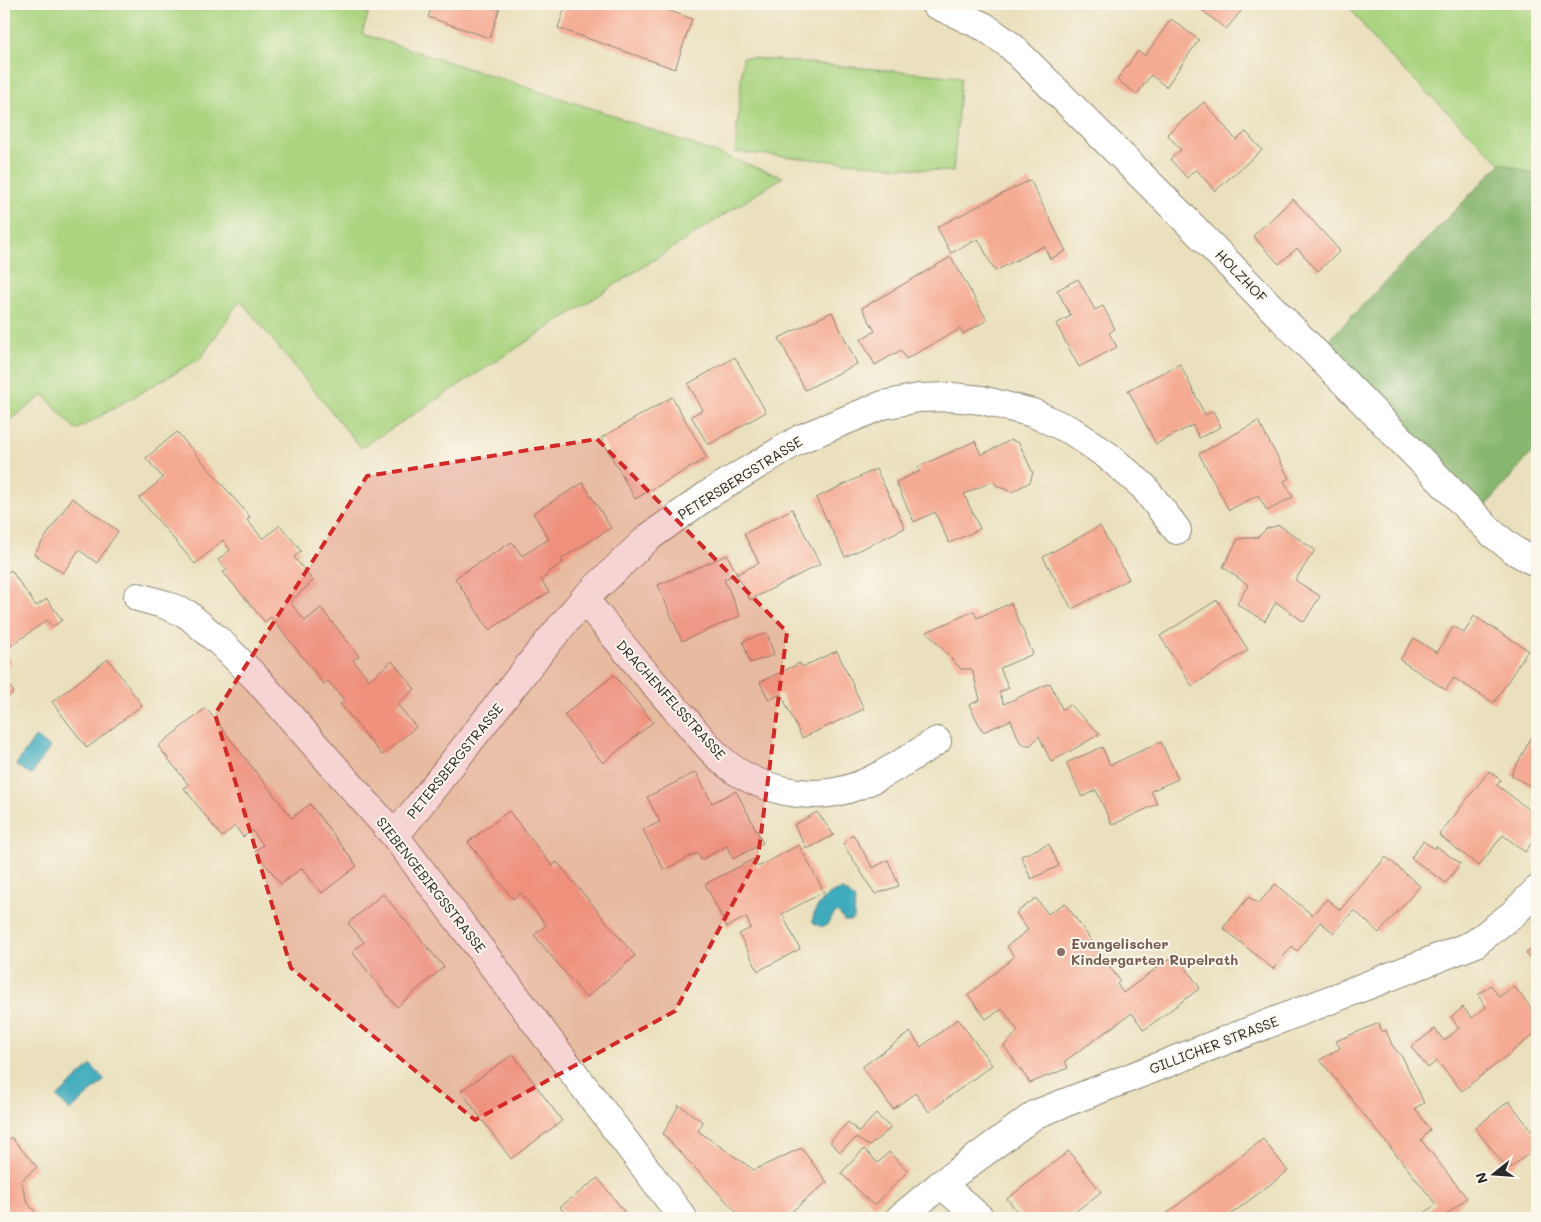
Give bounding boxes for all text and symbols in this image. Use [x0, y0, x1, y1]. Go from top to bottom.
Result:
street label: HOLZHOF [1211, 245, 1271, 306]
street label: PETERSBERGSTRASSE [674, 432, 806, 524]
street label: DRACHENFELSSTRASSE [612, 636, 730, 764]
street label: PETERSBERGSTRASSE [402, 699, 507, 822]
street label: SIEBENGEBIRGSSTRASSE [372, 813, 490, 957]
place label: Evangelischer Kindergarten Rupelrath [1071, 934, 1238, 969]
marker: Evangelischer Kindergarten Rupelrath [1055, 946, 1067, 958]
street label: GILLICHER STRASSE [1146, 1011, 1281, 1078]
north arrow [1468, 1150, 1518, 1200]
text: N [1470, 1170, 1492, 1186]

